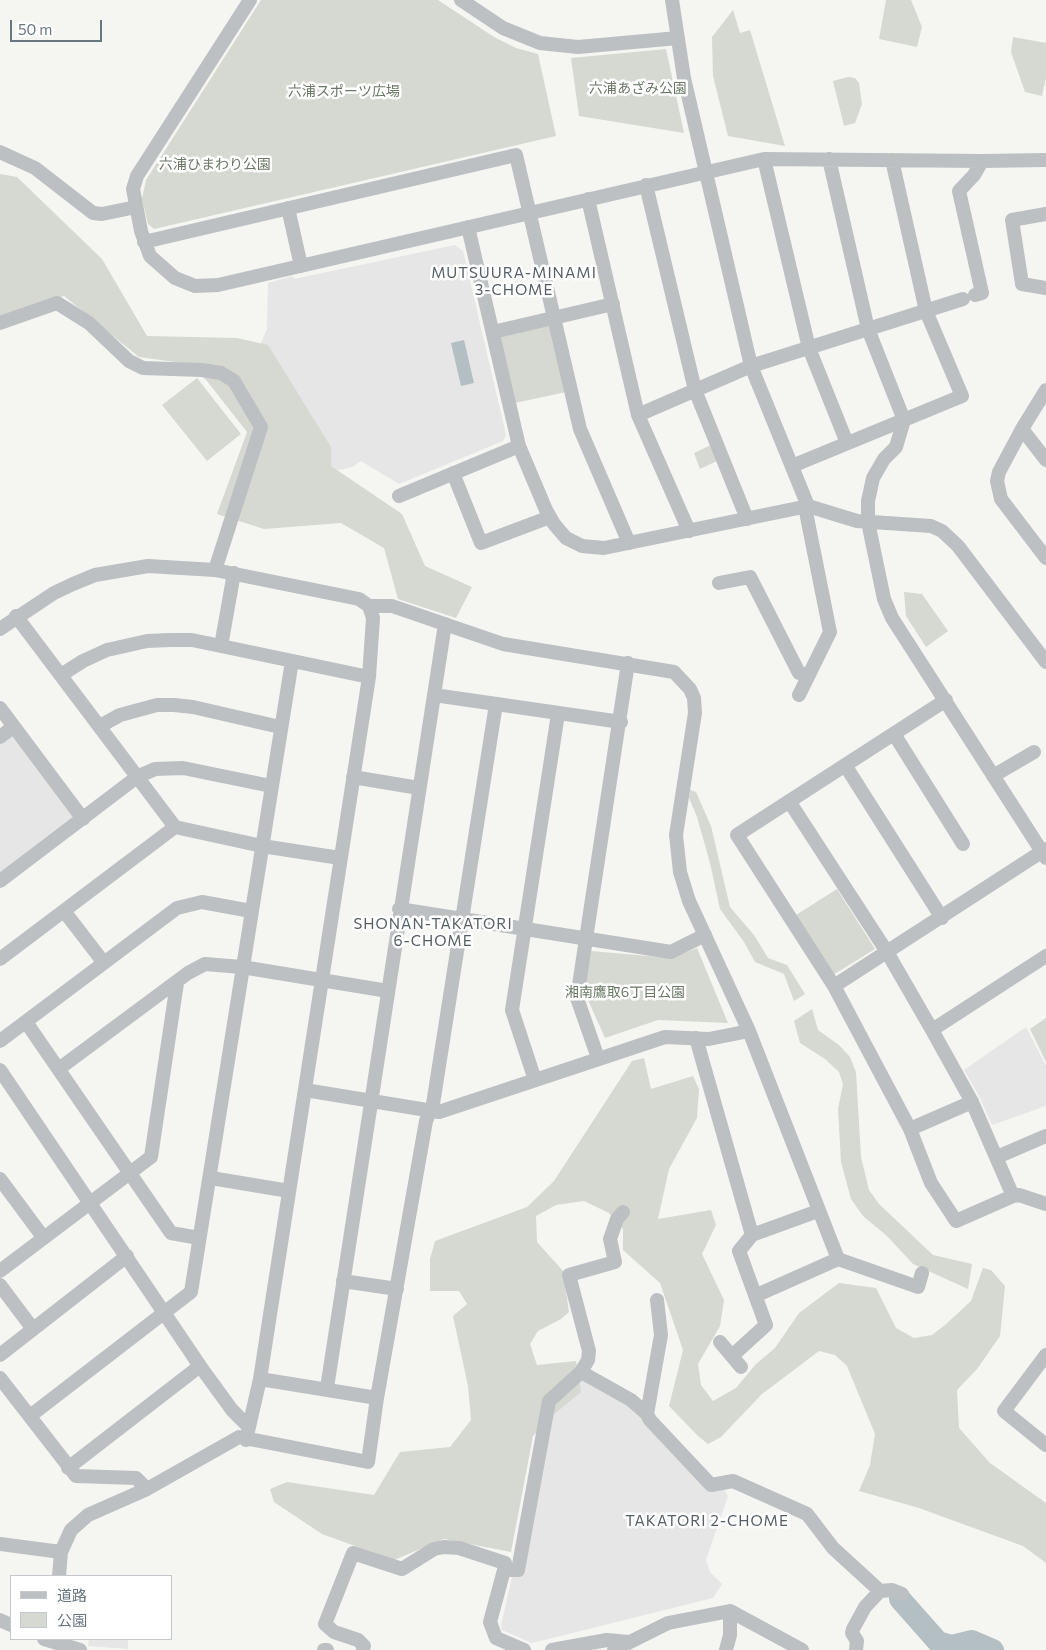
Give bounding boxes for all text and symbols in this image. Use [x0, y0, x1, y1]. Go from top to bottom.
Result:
scale bar [12, 10, 105, 42]
text: 50 m [18, 20, 52, 38]
park label: 六浦あざみ公園 [589, 80, 687, 96]
park label: 六浦スポーツ広場 [288, 83, 400, 99]
park label: 六浦ひまわり公園 [159, 156, 271, 172]
district label: MUTSUURA-MINAMI 3-CHOME [429, 264, 599, 299]
district label: SHONAN-TAKATORI 6-CHOME [352, 915, 514, 950]
park label: 湘南鷹取6丁目公園 [565, 984, 685, 1000]
district label: TAKATORI 2-CHOME [623, 1512, 791, 1530]
legend [10, 1575, 172, 1640]
text: 道路 [57, 1586, 87, 1604]
text: 公園 [57, 1611, 87, 1629]

